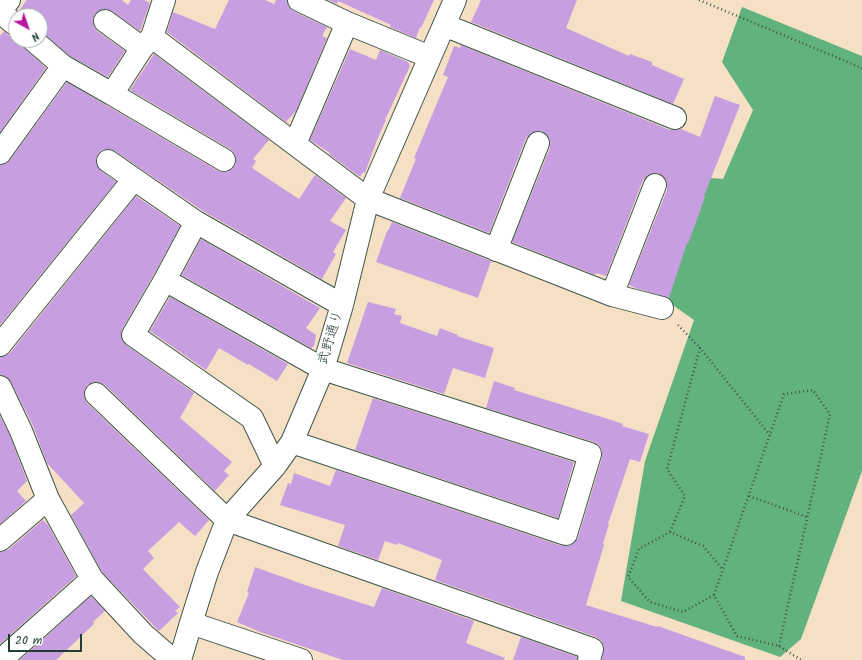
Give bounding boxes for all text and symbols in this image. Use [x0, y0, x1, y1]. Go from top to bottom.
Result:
north arrow [8, 8, 48, 48]
text: N [27, 27, 44, 46]
street label: 武野通り [316, 309, 348, 367]
scale bar [10, 626, 84, 652]
text: 20 m [15, 631, 42, 650]

